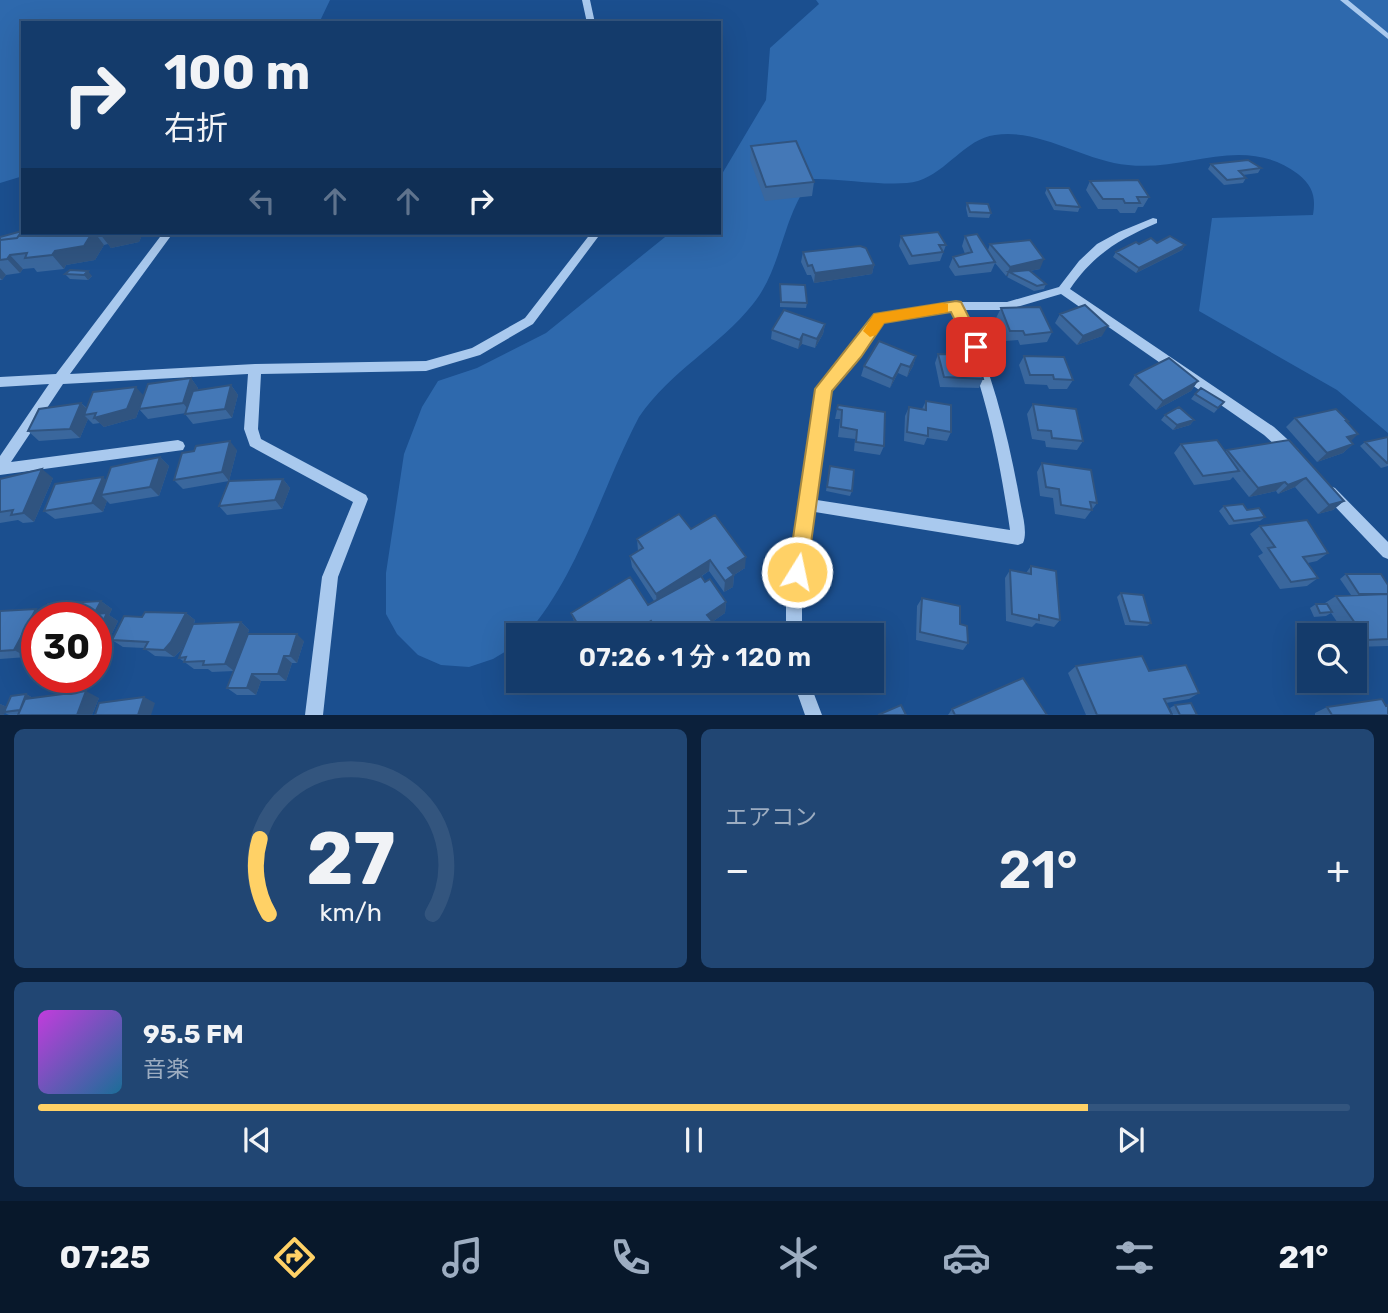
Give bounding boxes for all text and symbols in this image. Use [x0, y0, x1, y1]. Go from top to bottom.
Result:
text: 100 m [164, 43, 310, 101]
icon: right [49, 49, 140, 140]
text: 右折 [164, 109, 228, 147]
icon: left [243, 182, 281, 220]
icon: ahead [316, 182, 354, 220]
icon: ahead [389, 182, 427, 220]
icon: right [462, 182, 500, 220]
pin [946, 317, 1006, 377]
icon: arrive [957, 328, 995, 366]
position arrow [760, 535, 834, 609]
speed limit sign: 30 [21, 602, 112, 693]
map controls [1297, 623, 1367, 693]
button: search [1297, 623, 1367, 693]
text: 07:26 · 1 分 · 120 m [579, 642, 811, 673]
text: エアコン [725, 803, 817, 831]
text: 27 [306, 817, 395, 903]
text: 21° [999, 839, 1077, 901]
text: − [725, 847, 750, 893]
text: + [1326, 847, 1350, 893]
text: km/h [319, 898, 382, 927]
text: 95.5 FM [143, 1019, 244, 1050]
text: 音楽 [143, 1055, 189, 1083]
icon: previous [238, 1121, 276, 1159]
icon: pause [675, 1121, 713, 1159]
icon: next [1112, 1121, 1150, 1159]
icon: directions [270, 1233, 319, 1282]
icon: music [438, 1233, 487, 1282]
icon: phone [606, 1233, 655, 1282]
icon: climate [774, 1233, 823, 1282]
icon: car [942, 1233, 991, 1282]
icon: filters [1110, 1233, 1159, 1282]
text: 07:25 [60, 1238, 150, 1276]
text: 21° [1278, 1238, 1328, 1276]

